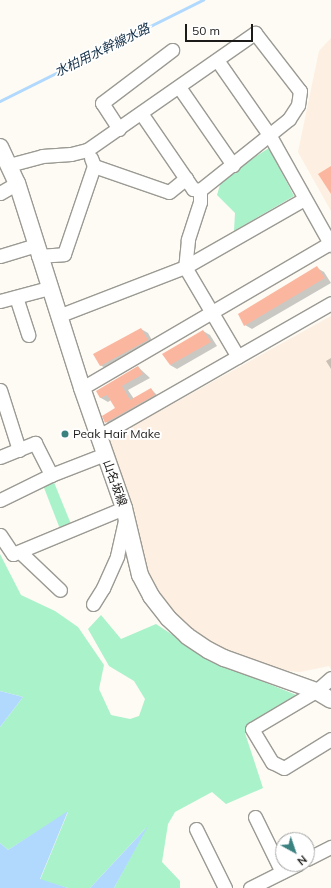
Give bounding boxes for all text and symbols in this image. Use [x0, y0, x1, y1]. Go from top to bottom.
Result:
scale bar [187, 16, 255, 42]
water label: 水柏用水幹線水路 [52, 20, 152, 80]
text: 50 m [192, 23, 220, 38]
place label: Peak Hair Make [73, 427, 160, 441]
marker: Peak Hair Make [60, 429, 70, 439]
street label: 山名坂線 [100, 458, 130, 508]
north arrow [275, 832, 315, 872]
text: N [294, 852, 310, 868]

